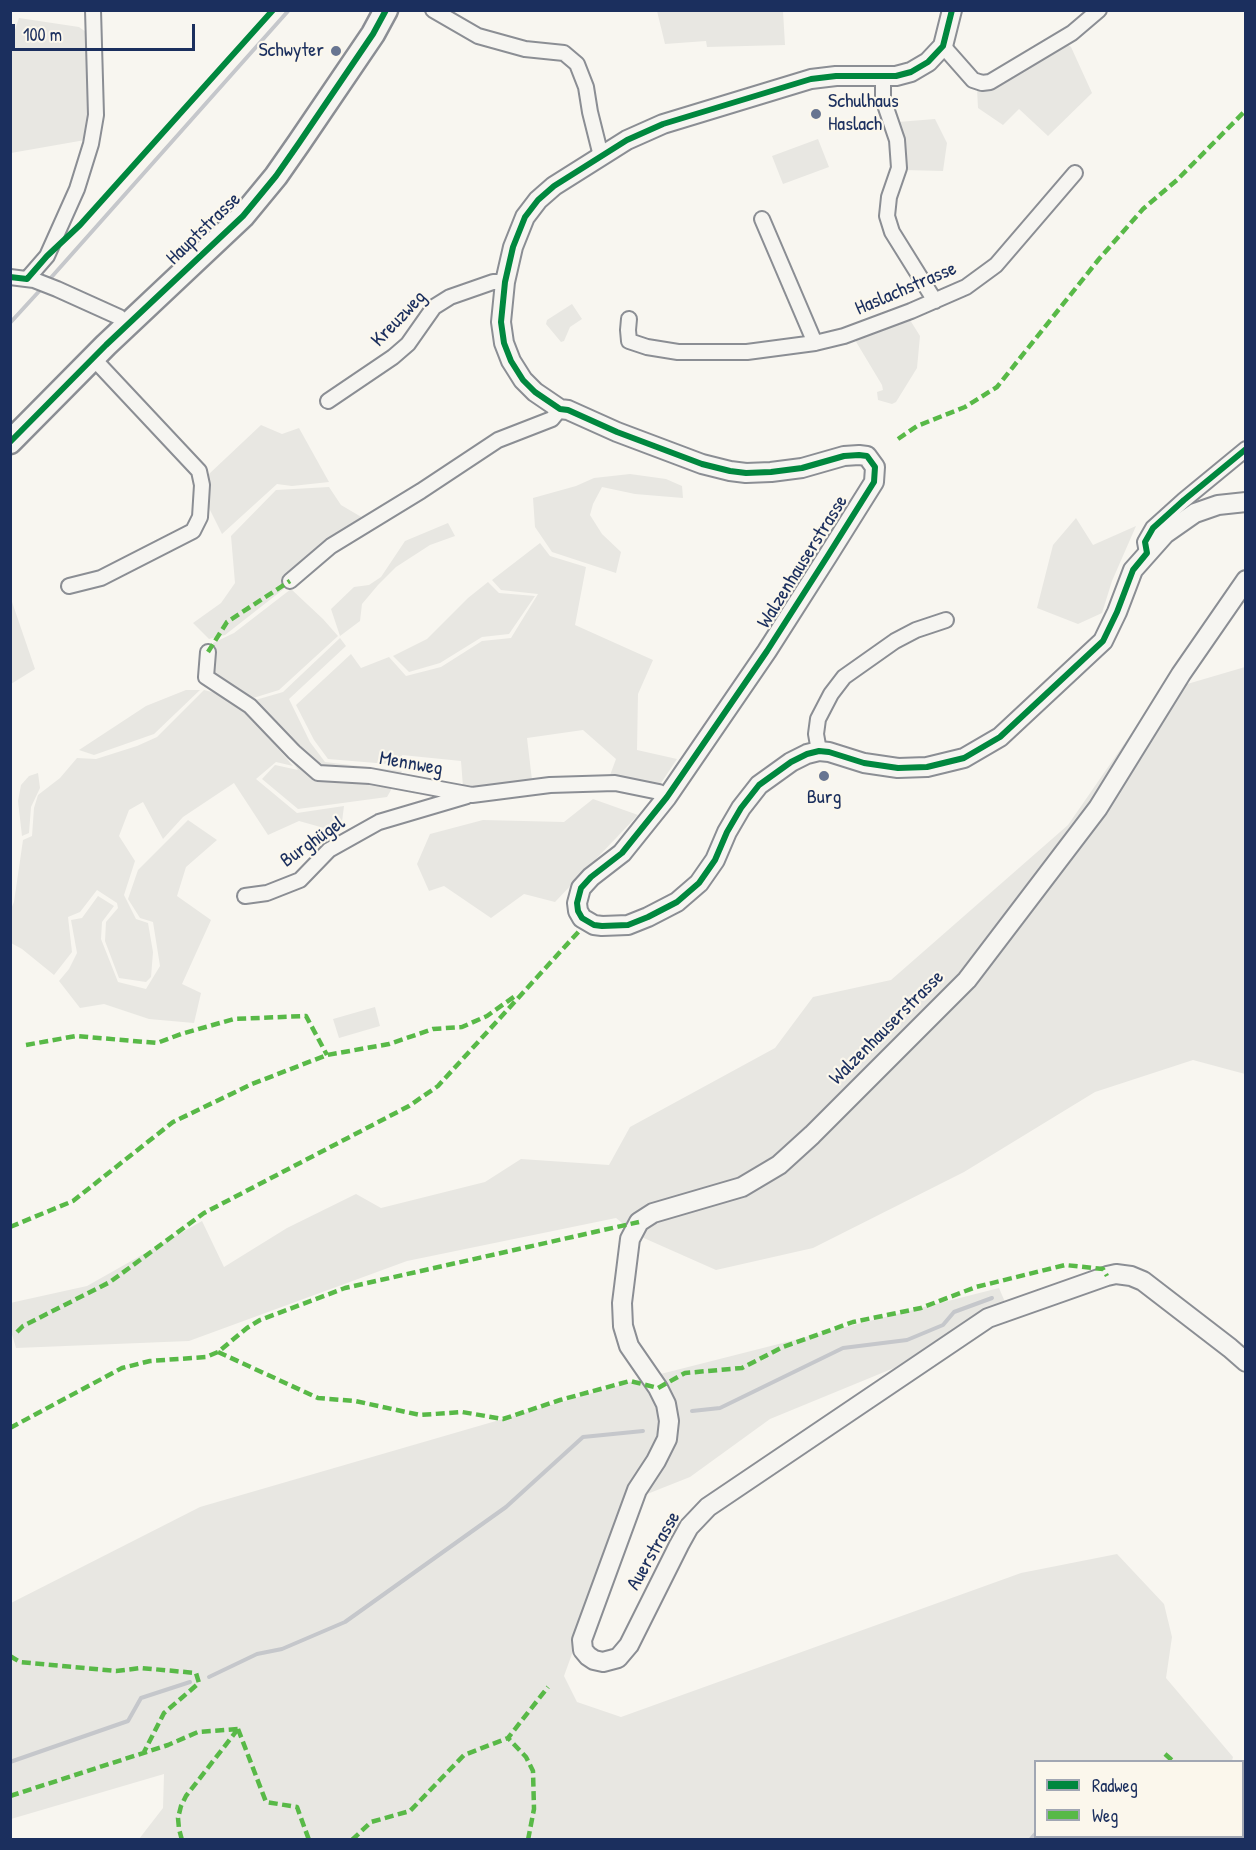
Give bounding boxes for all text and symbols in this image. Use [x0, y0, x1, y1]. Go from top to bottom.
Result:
scale bar [15, 12, 198, 50]
text: 100 m [23, 22, 62, 47]
place label: Schwyter [258, 39, 324, 63]
marker: Schwyter [329, 44, 343, 58]
place label: Schulhaus Haslach [828, 90, 899, 137]
marker: Schulhaus Haslach [809, 107, 823, 121]
street label: Hauptstrasse [162, 188, 246, 270]
street label: Haslachstrasse [852, 257, 960, 321]
street label: Kreuzweg [366, 286, 432, 352]
street label: Walzenhauserstrasse [753, 491, 853, 633]
street label: Mennweg [377, 747, 445, 781]
marker: Burg [817, 769, 831, 783]
place label: Burg [807, 786, 841, 810]
street label: Burghügel [276, 811, 350, 873]
street label: Walzenhauserstrasse [825, 966, 949, 1090]
street label: Auerstrasse [622, 1507, 686, 1595]
legend [1034, 1760, 1244, 1838]
text: Radweg [1092, 1773, 1138, 1798]
text: Weg [1092, 1803, 1118, 1828]

